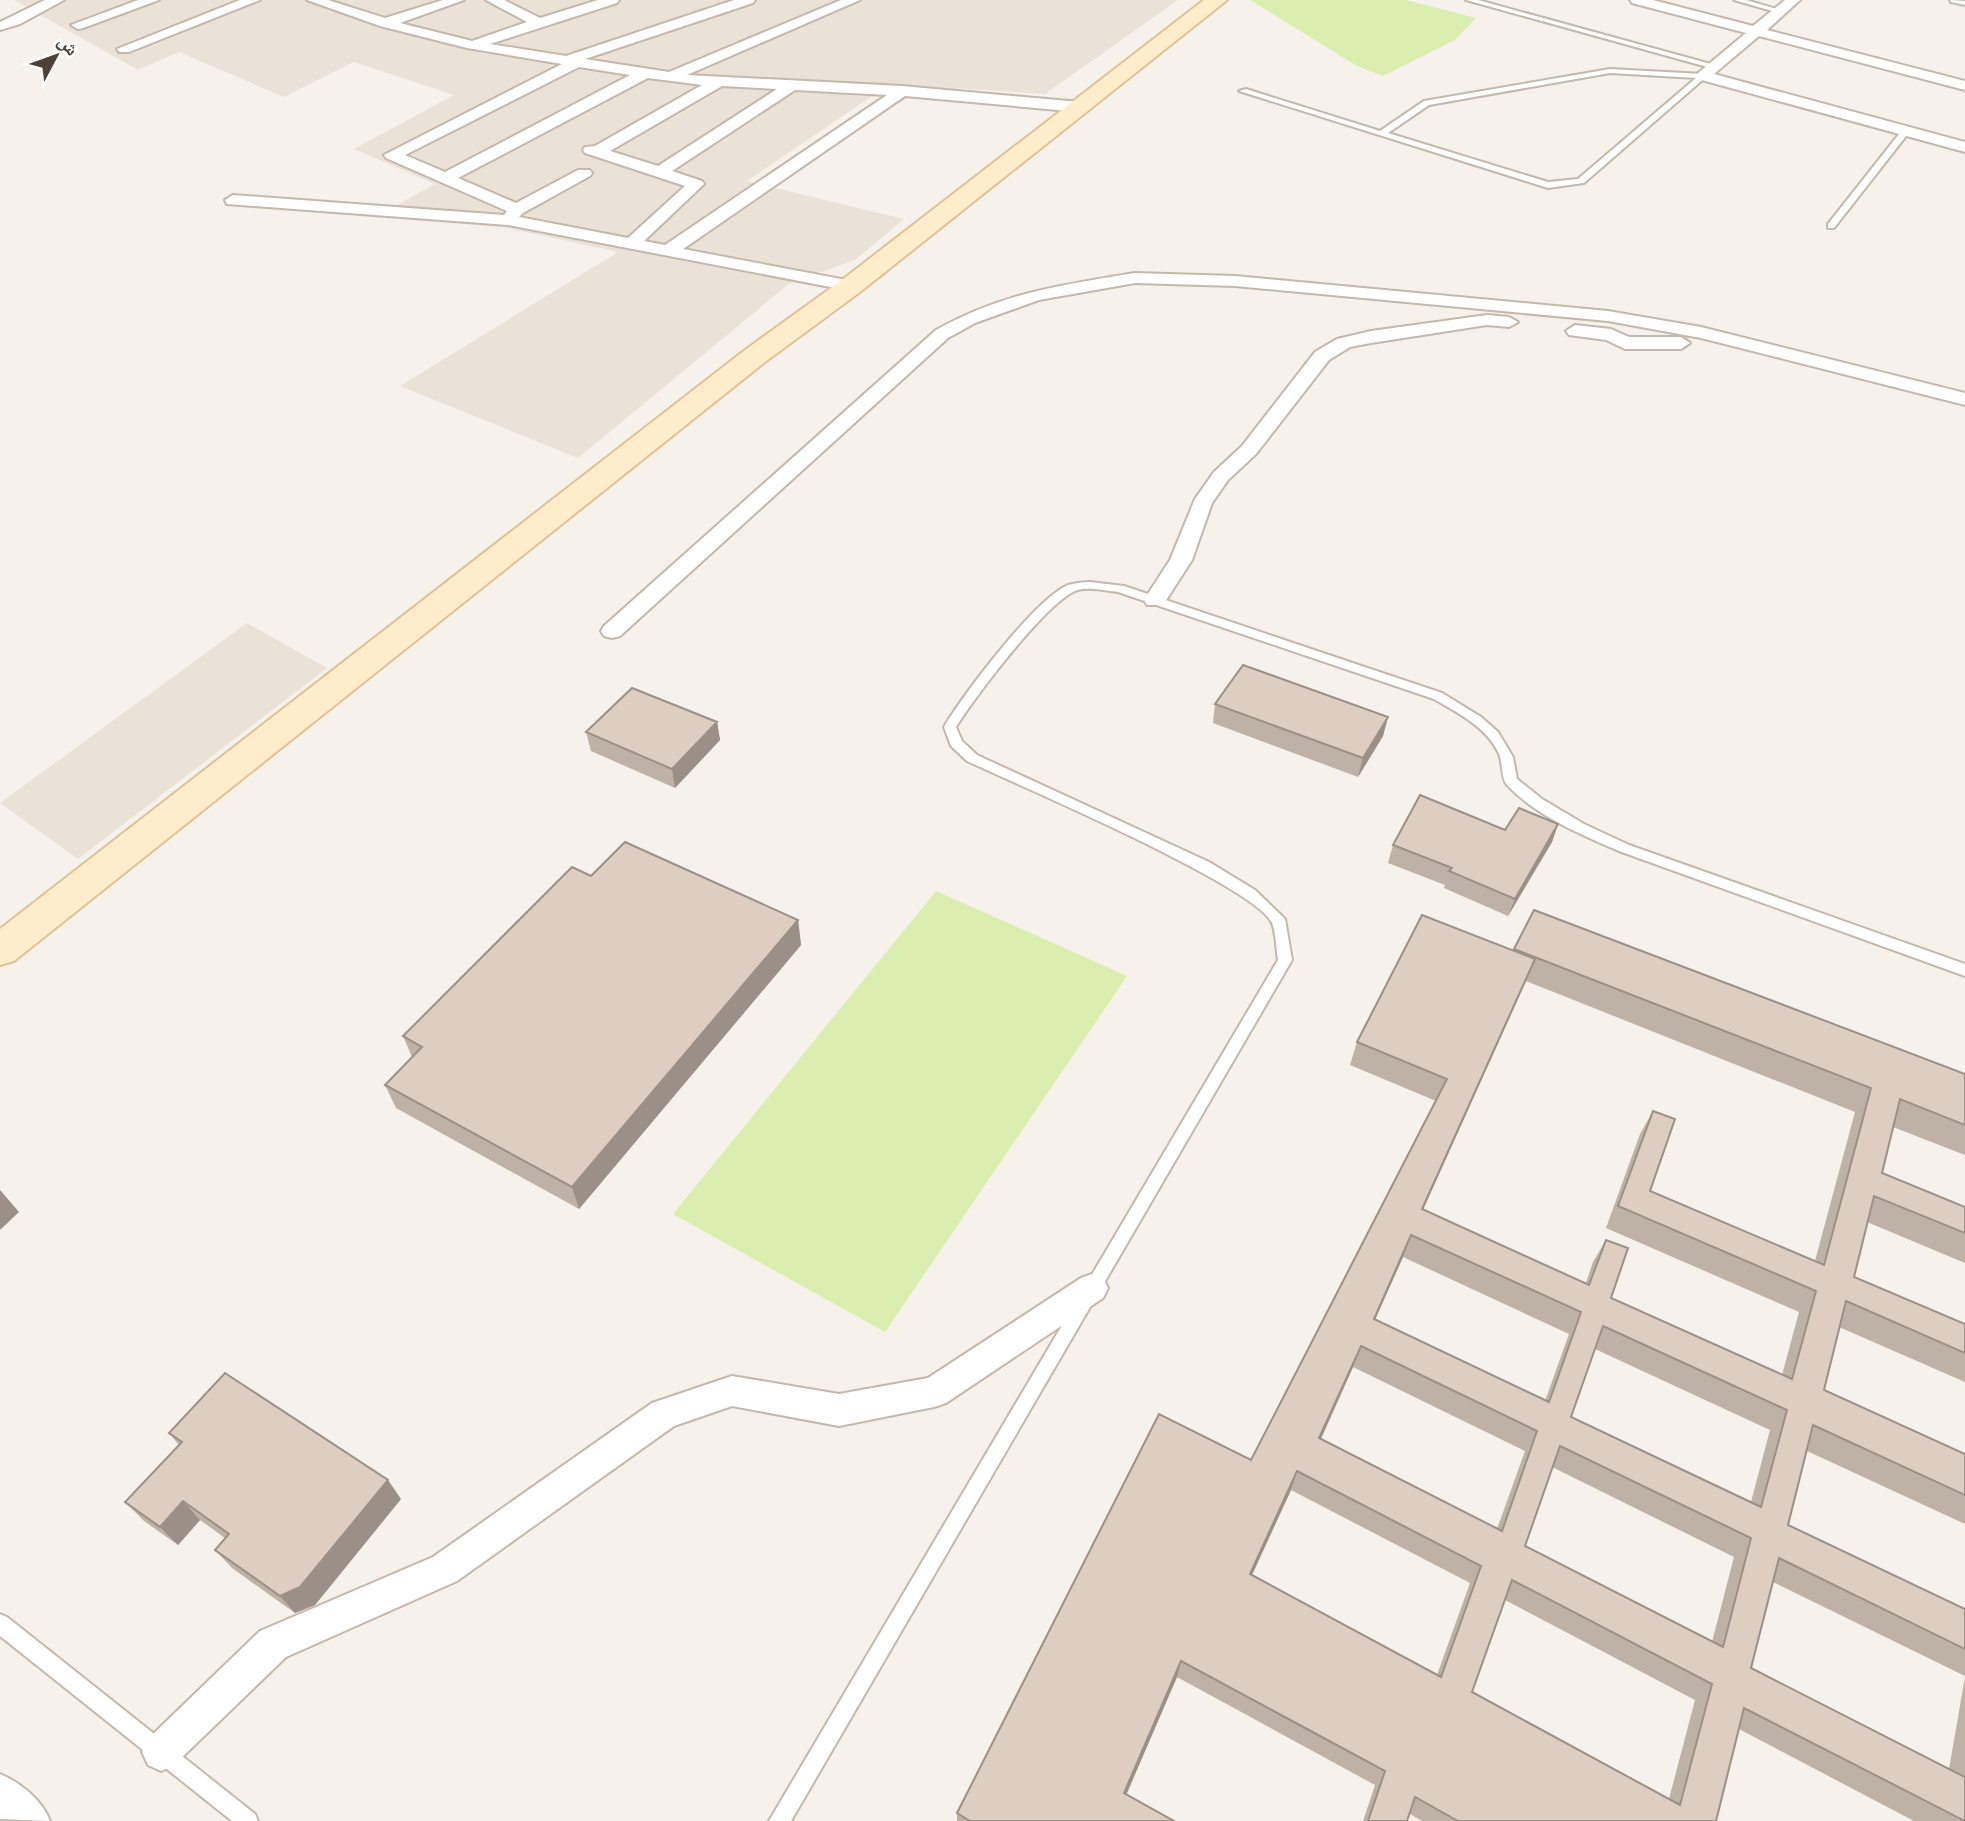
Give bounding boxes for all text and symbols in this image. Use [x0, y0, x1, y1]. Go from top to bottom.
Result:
north arrow [21, 21, 91, 91]
text: ش [52, 30, 84, 61]

